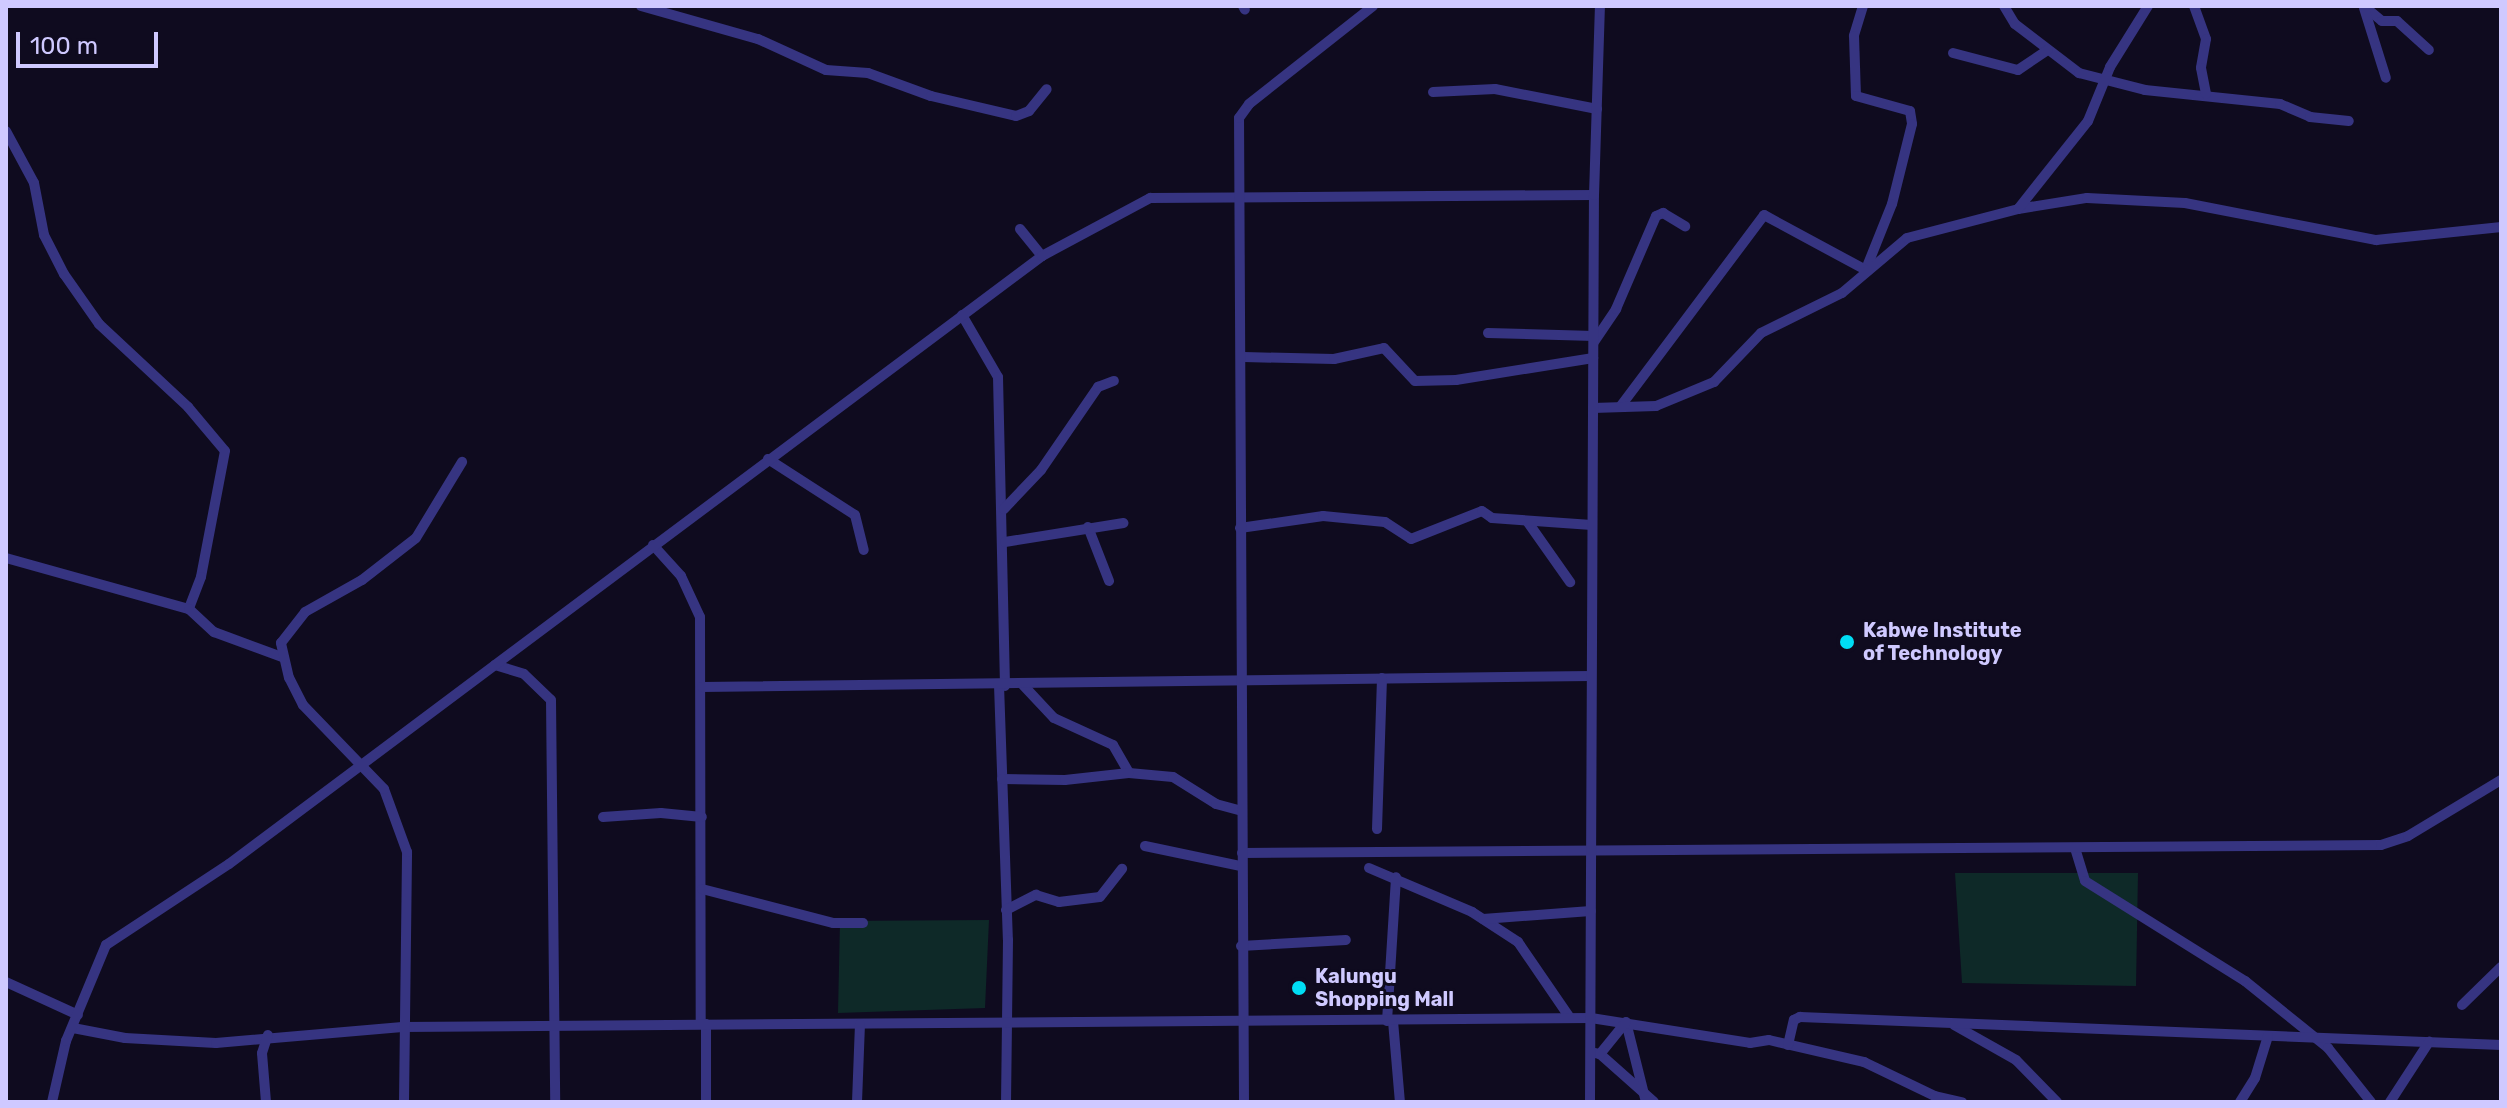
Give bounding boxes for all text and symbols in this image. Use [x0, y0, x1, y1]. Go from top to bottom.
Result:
scale bar [20, 16, 162, 66]
text: 100 m [30, 32, 98, 60]
place label: Kabwe Institute of Technology [1863, 618, 2022, 665]
marker: Kabwe Institute of Technology [1838, 633, 1856, 651]
place label: Kalungu Shopping Mall [1315, 964, 1454, 1011]
marker: Kalungu Shopping Mall [1290, 979, 1308, 997]

